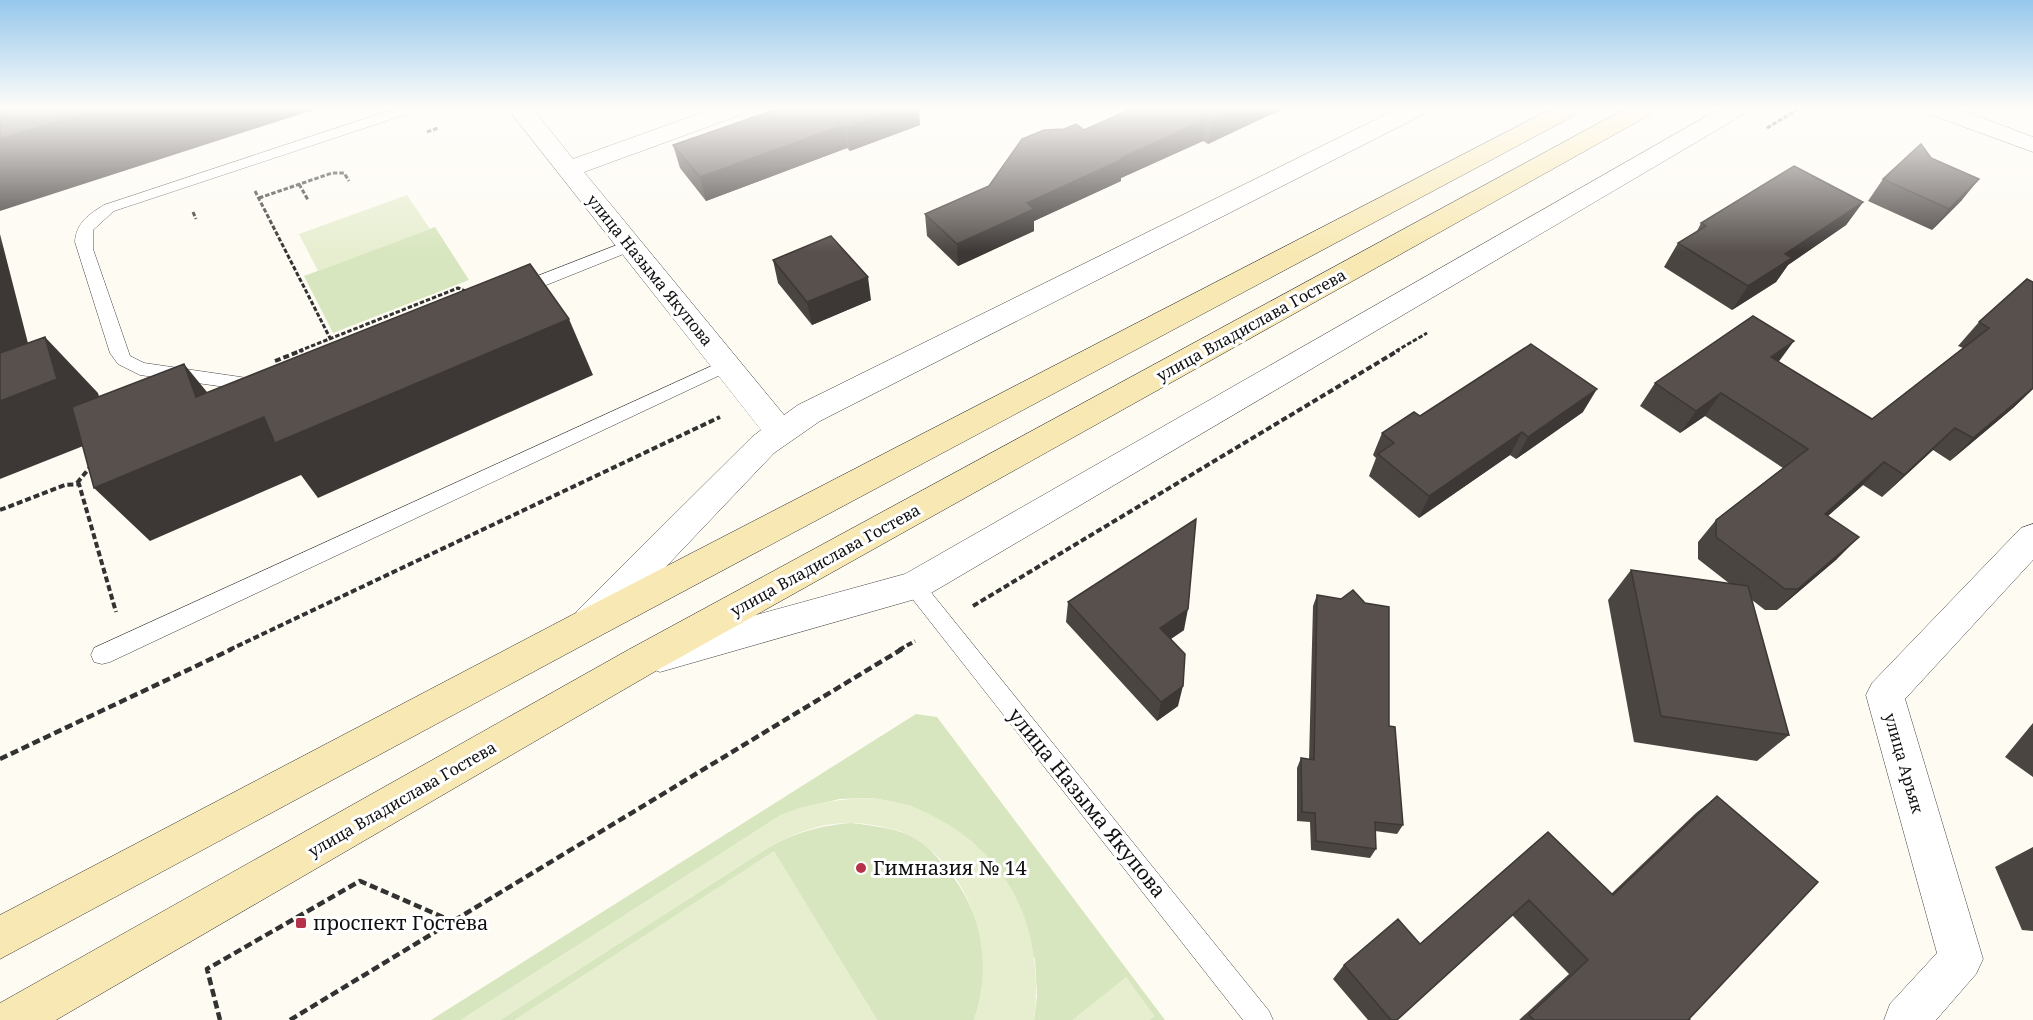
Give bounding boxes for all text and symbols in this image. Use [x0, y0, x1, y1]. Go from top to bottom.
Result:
street label: улица Назыма Якупова [582, 189, 718, 351]
street label: улица Владислава Гостева [1152, 264, 1350, 386]
street label: улица Владислава Гостева [726, 499, 924, 621]
street label: улица Назыма Якупова [1002, 702, 1172, 903]
street label: улица Аръяк [1879, 710, 1929, 816]
street label: улица Владислава Гостева [304, 736, 500, 862]
place label: Гимназия № 14 [873, 854, 1027, 881]
marker: Гимназия № 14 [854, 861, 868, 875]
place label: проспект Гостева [313, 909, 488, 936]
marker: проспект Гостева [294, 916, 308, 930]

